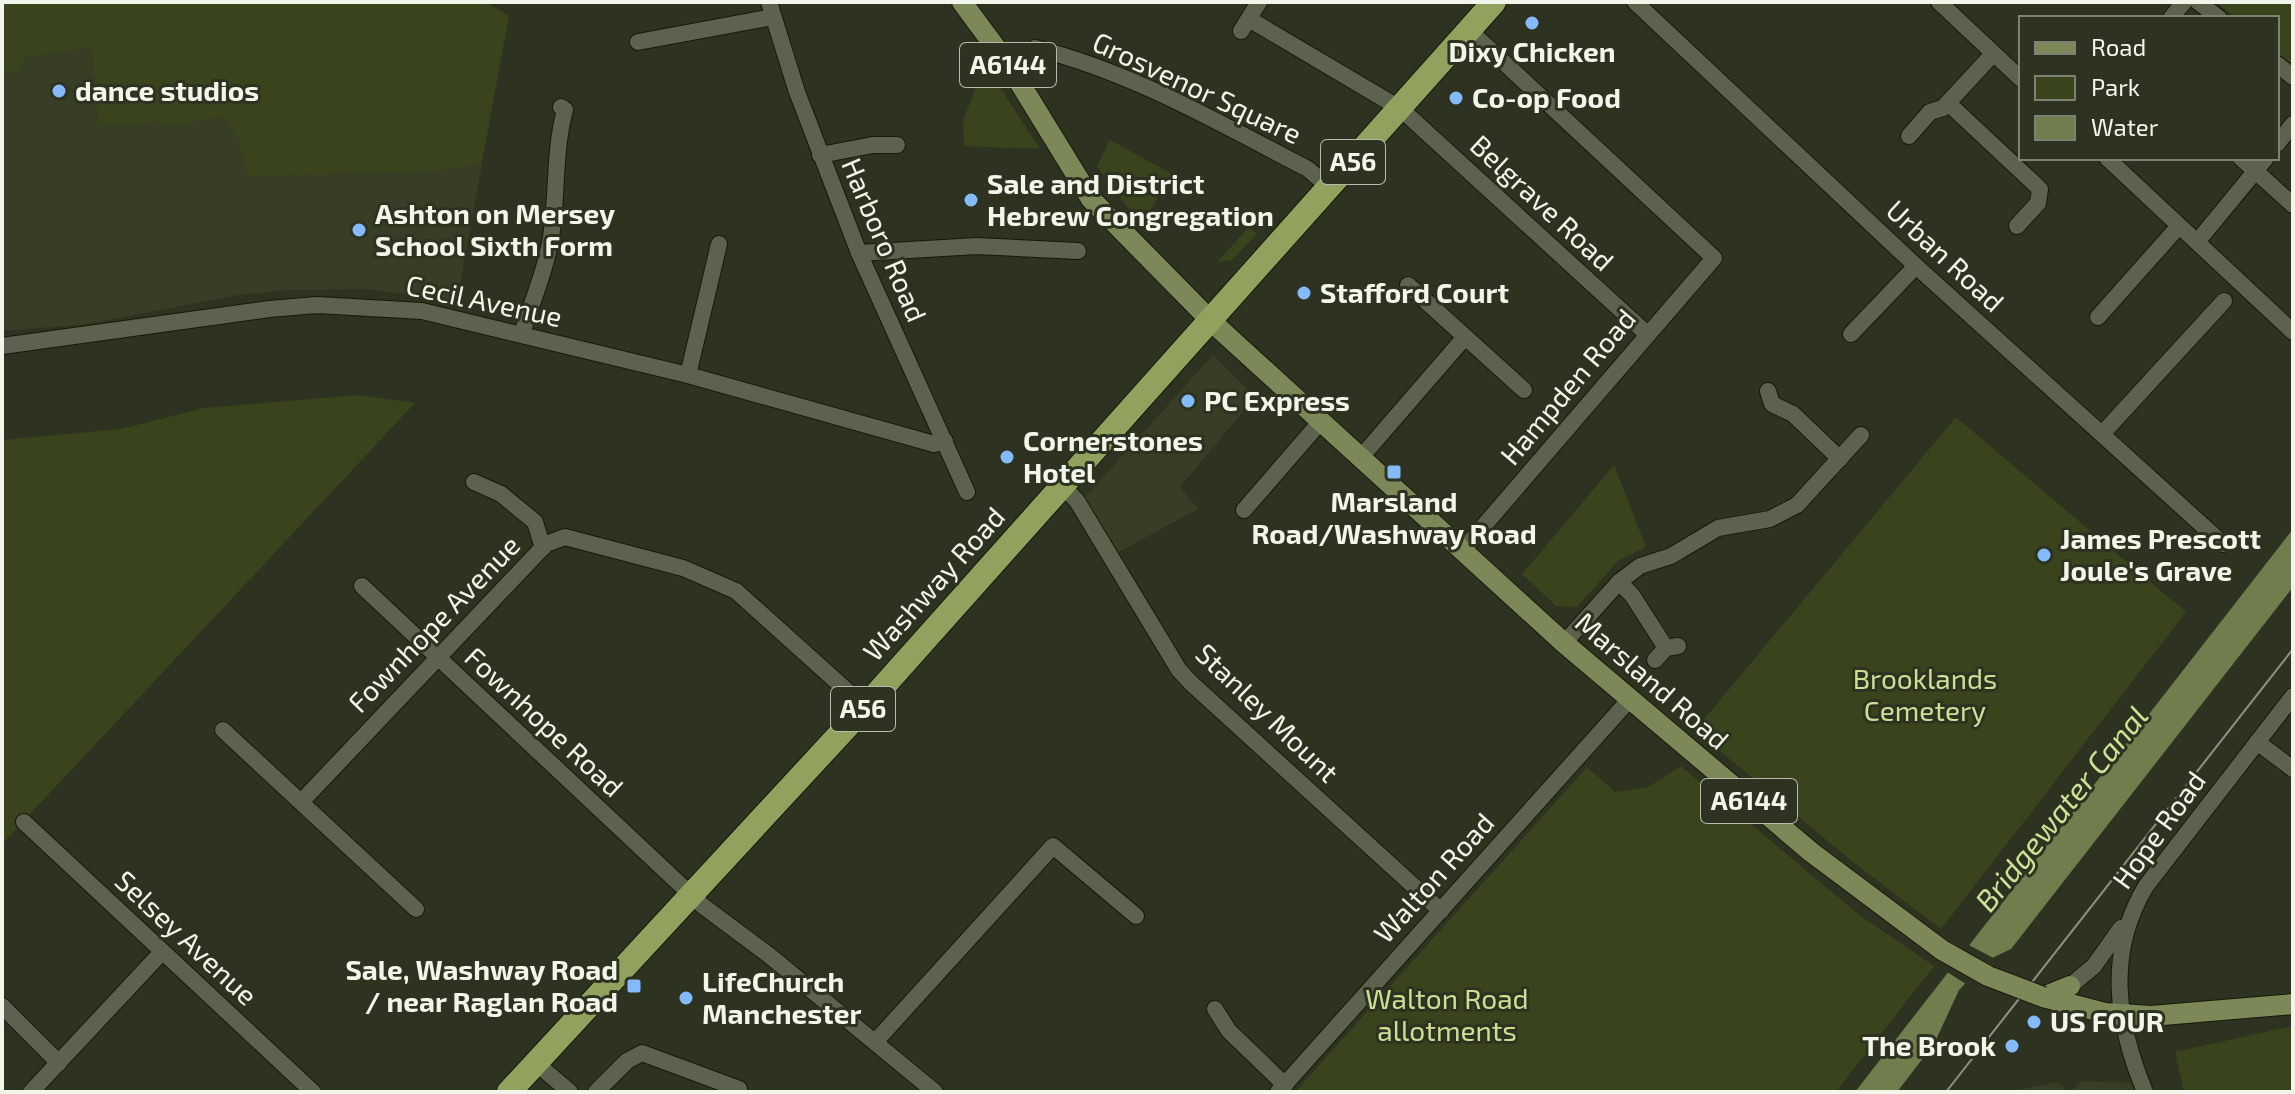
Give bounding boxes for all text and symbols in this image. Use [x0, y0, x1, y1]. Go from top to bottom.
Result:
marker: Dixy Chicken [1523, 14, 1541, 32]
legend [2019, 16, 2279, 160]
street label: Grosvenor Square [1088, 24, 1307, 150]
text: Road [2091, 32, 2146, 61]
place label: Dixy Chicken [1448, 34, 1616, 68]
road number: A6144 [960, 43, 1056, 87]
text: Park [2091, 72, 2140, 101]
place label: dance studios [75, 73, 259, 107]
place label: Co-op Food [1472, 80, 1621, 114]
marker: dance studios [50, 82, 68, 100]
marker: Co-op Food [1447, 89, 1465, 107]
text: Water [2091, 112, 2159, 141]
street label: Belgrave Road [1464, 127, 1621, 277]
road number: A56 [1321, 140, 1385, 184]
street label: Harboro Road [835, 153, 935, 327]
place label: Sale and District Hebrew Congregation [987, 166, 1274, 232]
marker: Sale and District Hebrew Congregation [962, 191, 980, 209]
street label: Urban Road [1880, 192, 2011, 318]
place label: Ashton on Mersey School Sixth Form [375, 196, 615, 262]
marker: Ashton on Mersey School Sixth Form [350, 221, 368, 239]
street label: Cecil Avenue [403, 267, 565, 333]
place label: Stafford Court [1320, 275, 1509, 309]
marker: Stafford Court [1295, 284, 1313, 302]
street label: Hampden Road [1492, 302, 1642, 471]
place label: PC Express [1204, 383, 1350, 417]
marker: PC Express [1179, 392, 1197, 410]
place label: Cornerstones Hotel [1023, 423, 1203, 489]
marker: Cornerstones Hotel [998, 448, 1016, 466]
marker: Marsland Road/Washway Road [1385, 463, 1403, 481]
place label: Marsland Road/Washway Road [1251, 484, 1537, 550]
street label: Washway Road [855, 499, 1011, 667]
place label: James Prescott Joule's Grave [2060, 521, 2261, 587]
street label: Fownhope Avenue [340, 528, 526, 719]
marker: James Prescott Joule's Grave [2035, 546, 2053, 564]
street label: Marsland Road [1569, 604, 1736, 756]
street label: Stanley Mount [1189, 636, 1346, 789]
street label: Fownhope Road [458, 639, 631, 803]
park label: Brooklands Cemetery [1853, 661, 1997, 727]
road number: A56 [831, 687, 895, 731]
water label: Bridgewater Canal [1967, 698, 2154, 918]
street label: Hope Road [2104, 764, 2212, 895]
road number: A6144 [1701, 779, 1797, 823]
street label: Walton Road [1366, 805, 1501, 949]
street label: Selsey Avenue [109, 863, 265, 1012]
place label: Sale, Washway Road / near Raglan Road [345, 952, 618, 1018]
place label: LifeChurch Manchester [702, 964, 861, 1030]
marker: Sale, Washway Road / near Raglan Road [625, 977, 643, 995]
park label: Walton Road allotments [1365, 981, 1529, 1047]
marker: LifeChurch Manchester [677, 989, 695, 1007]
place label: US FOUR [2050, 1004, 2164, 1038]
marker: US FOUR [2025, 1013, 2043, 1031]
place label: The Brook [1862, 1028, 1996, 1062]
marker: The Brook [2003, 1037, 2021, 1055]

